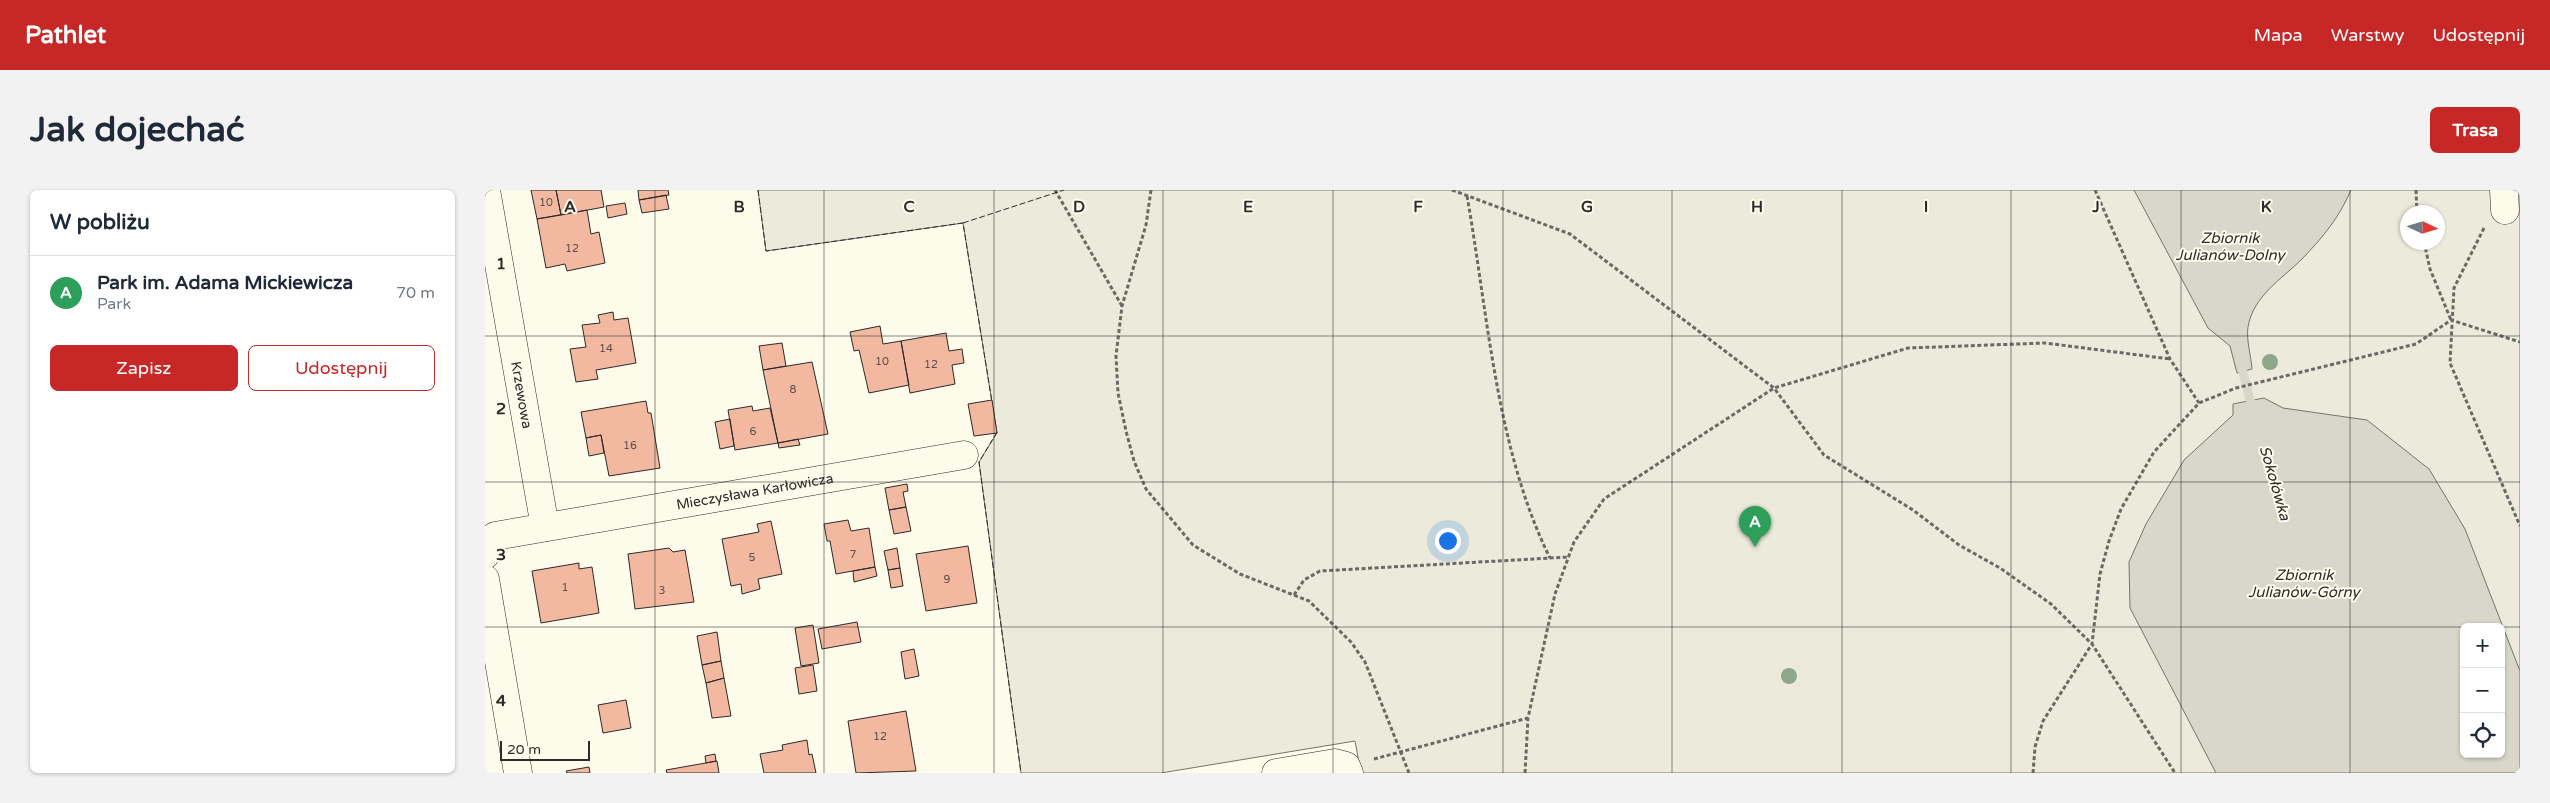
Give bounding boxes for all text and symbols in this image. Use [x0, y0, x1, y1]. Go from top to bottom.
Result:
text: Pathlet [25, 21, 106, 50]
text: Mapa [2254, 24, 2303, 46]
text: Warstwy [2331, 24, 2404, 46]
text: Udostępnij [2432, 24, 2525, 46]
button: Trasa [2430, 107, 2520, 153]
text: Jak dojechać [30, 109, 245, 151]
house number: 10 [539, 196, 553, 209]
text: A [564, 197, 576, 217]
text: B [733, 197, 745, 217]
text: C [903, 197, 915, 217]
text: D [1073, 197, 1085, 217]
text: E [1243, 197, 1253, 217]
text: F [1413, 197, 1423, 217]
text: G [1581, 197, 1593, 217]
text: H [1751, 197, 1763, 217]
text: I [1924, 197, 1928, 217]
text: J [2091, 197, 2100, 217]
text: K [2261, 197, 2272, 217]
north arrow [2400, 205, 2445, 250]
text: W pobliżu [50, 210, 150, 235]
water label: Zbiornik Julianów-Dolny [2176, 229, 2286, 264]
house number: 12 [565, 242, 579, 255]
text: 1 [496, 254, 506, 274]
text: Park im. Adama Mickiewicza [97, 272, 353, 294]
text: A [60, 283, 72, 303]
text: 70 m [396, 283, 435, 303]
text: Park [97, 294, 131, 314]
house number: 14 [599, 342, 613, 355]
button: Zapisz [50, 345, 238, 391]
button: Udostępnij [248, 345, 435, 391]
house number: 10 [875, 355, 889, 368]
house number: 12 [924, 358, 938, 371]
street label: Krzewowa [507, 360, 536, 430]
house number: 8 [790, 383, 797, 396]
text: 2 [496, 399, 506, 419]
house number: 6 [750, 425, 757, 438]
house number: 16 [623, 439, 637, 452]
water label: Sokołówka [2256, 444, 2294, 523]
street label: Mieczysława Karłowicza [675, 470, 835, 514]
pin: A [1739, 506, 1771, 547]
your location [1435, 528, 1461, 554]
text: 3 [496, 545, 506, 565]
house number: 7 [850, 548, 857, 561]
house number: 5 [749, 551, 756, 564]
water label: Zbiornik Julianów-Górny [2248, 566, 2362, 601]
house number: 9 [944, 573, 951, 586]
house number: 1 [562, 581, 568, 594]
house number: 3 [659, 584, 666, 597]
map controls [2460, 623, 2505, 758]
button: + [2460, 623, 2505, 668]
button: − [2460, 668, 2505, 713]
text: 4 [496, 691, 506, 711]
button: locate [2460, 713, 2505, 758]
house number: 12 [873, 730, 887, 743]
scale bar [500, 738, 590, 761]
text: 20 m [507, 741, 541, 758]

